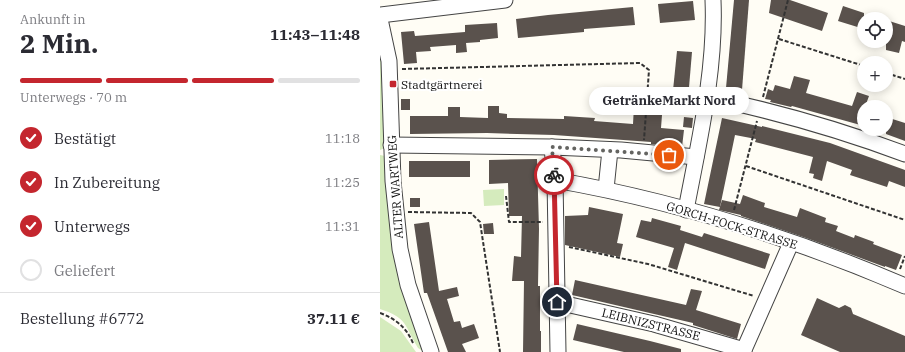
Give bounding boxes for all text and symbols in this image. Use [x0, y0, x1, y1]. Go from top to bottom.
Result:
text: Ankunft in [20, 11, 86, 28]
map controls [857, 12, 893, 136]
button: locate [857, 12, 893, 48]
text: 11:43–11:48 [270, 25, 360, 44]
text: 2 Min. [20, 26, 98, 60]
button: + [857, 56, 893, 92]
place label: Stadtgärtnerei [401, 77, 483, 92]
marker: Stadtgärtnerei [388, 79, 398, 89]
callout: GetränkeMarkt Nord [589, 87, 749, 115]
text: Unterwegs · 70 m [20, 89, 127, 106]
text: GetränkeMarkt Nord [602, 92, 736, 109]
button: − [857, 100, 893, 136]
icon: check [20, 127, 42, 149]
text: Bestätigt [54, 129, 116, 148]
text: 11:18 [325, 130, 360, 147]
street label: ALTER WARTWEG [384, 134, 406, 239]
pin [652, 138, 686, 172]
icon: bag [658, 144, 680, 166]
courier [534, 155, 574, 195]
icon: bike [543, 164, 565, 186]
icon: check [20, 171, 42, 193]
text: In Zubereitung [54, 173, 160, 192]
text: 11:25 [325, 174, 360, 191]
street label: GORCH-FOCK-STRASSE [665, 198, 799, 252]
icon: check [20, 215, 42, 237]
text: Unterwegs [54, 217, 130, 236]
text: 11:31 [325, 218, 360, 235]
text: Geliefert [54, 261, 115, 280]
pin [540, 285, 574, 319]
icon: home [546, 291, 568, 313]
street label: LEIBNIZSTRASSE [600, 305, 702, 343]
text: Bestellung #6772 [20, 309, 145, 328]
text: 37.11 € [307, 309, 360, 328]

